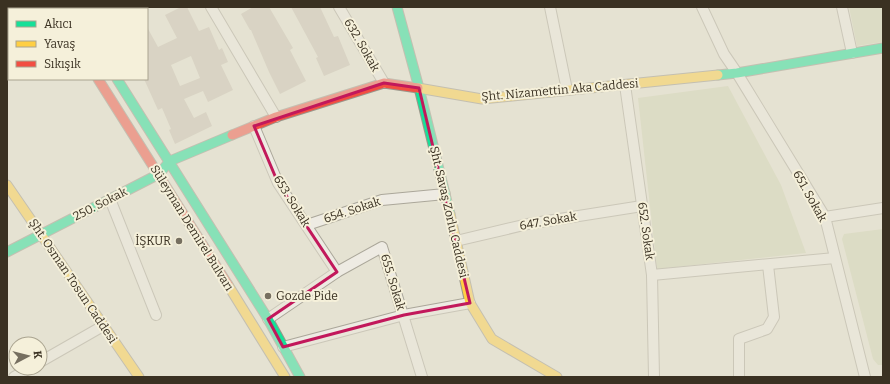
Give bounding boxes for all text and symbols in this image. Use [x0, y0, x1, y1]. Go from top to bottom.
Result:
legend [8, 8, 148, 80]
street label: 632. Sokak [341, 16, 383, 74]
text: Akıcı [44, 17, 73, 31]
text: Yavaş [44, 37, 76, 51]
text: Sıkışık [44, 57, 81, 71]
street label: Şht. Nizamettin Aka Caddesi [481, 76, 640, 104]
street label: Şht. Savaş Zorlu Caddesi [427, 145, 471, 280]
street label: Süleyman Demirel Bulvarı [147, 163, 237, 294]
street label: 651. Sokak [790, 168, 830, 224]
street label: 653. Sokak [271, 173, 313, 229]
street label: 250. Sokak [71, 184, 129, 224]
street label: 654. Sokak [322, 194, 382, 226]
street label: 652. Sokak [635, 201, 657, 261]
street label: 647. Sokak [518, 209, 578, 233]
street label: Şht. Osman Tosun Caddesi [26, 216, 120, 346]
place label: İŞKUR [135, 233, 171, 248]
marker: İŞKUR [174, 236, 184, 246]
street label: 655. Sokak [378, 252, 408, 312]
place label: Gozde Pide [276, 289, 338, 303]
marker: Gozde Pide [263, 291, 273, 301]
north arrow [8, 336, 48, 376]
text: K [30, 350, 44, 360]

